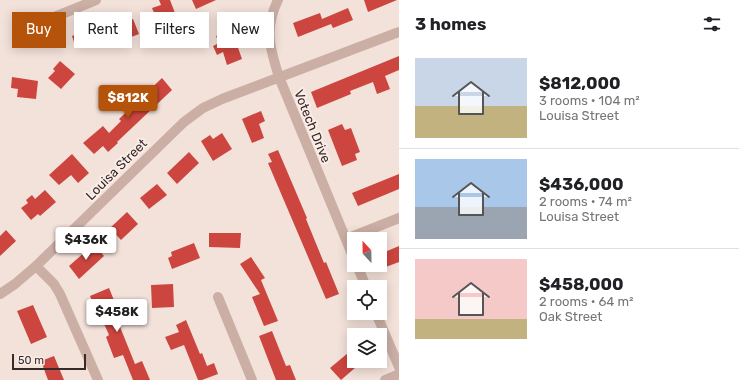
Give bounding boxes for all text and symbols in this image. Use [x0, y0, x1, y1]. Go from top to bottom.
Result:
chip: Buy [12, 12, 66, 48]
chip: Rent [74, 12, 132, 48]
chip: Filters [140, 12, 209, 48]
chip: New [217, 12, 274, 48]
icon: filters [701, 13, 723, 35]
text: 3 homes [415, 14, 486, 34]
text: $812,000 [539, 73, 621, 93]
icon: home [447, 74, 495, 122]
pin: $812K [100, 85, 156, 119]
street label: Votech Drive [291, 88, 334, 165]
text: $812K [107, 90, 149, 105]
text: 3 rooms · 104 m² [539, 93, 640, 108]
text: Louisa Street [539, 108, 619, 123]
street label: Louisa Street [83, 136, 150, 203]
text: $436,000 [539, 174, 624, 194]
icon: home [447, 175, 495, 223]
text: 2 rooms · 74 m² [539, 194, 632, 209]
text: Louisa Street [539, 209, 619, 224]
pin: $436K [58, 227, 114, 261]
text: $436K [64, 232, 108, 247]
north arrow [347, 232, 387, 272]
map controls [347, 232, 387, 368]
text: $458,000 [539, 274, 624, 294]
icon: home [447, 275, 495, 323]
button: locate [347, 280, 387, 320]
text: 2 rooms · 64 m² [539, 294, 634, 309]
pin: $458K [89, 299, 145, 333]
text: $458K [95, 304, 139, 319]
text: Oak Street [539, 309, 602, 324]
button: layers [347, 328, 387, 368]
scale bar [12, 352, 86, 371]
text: 50 m [18, 354, 44, 367]

